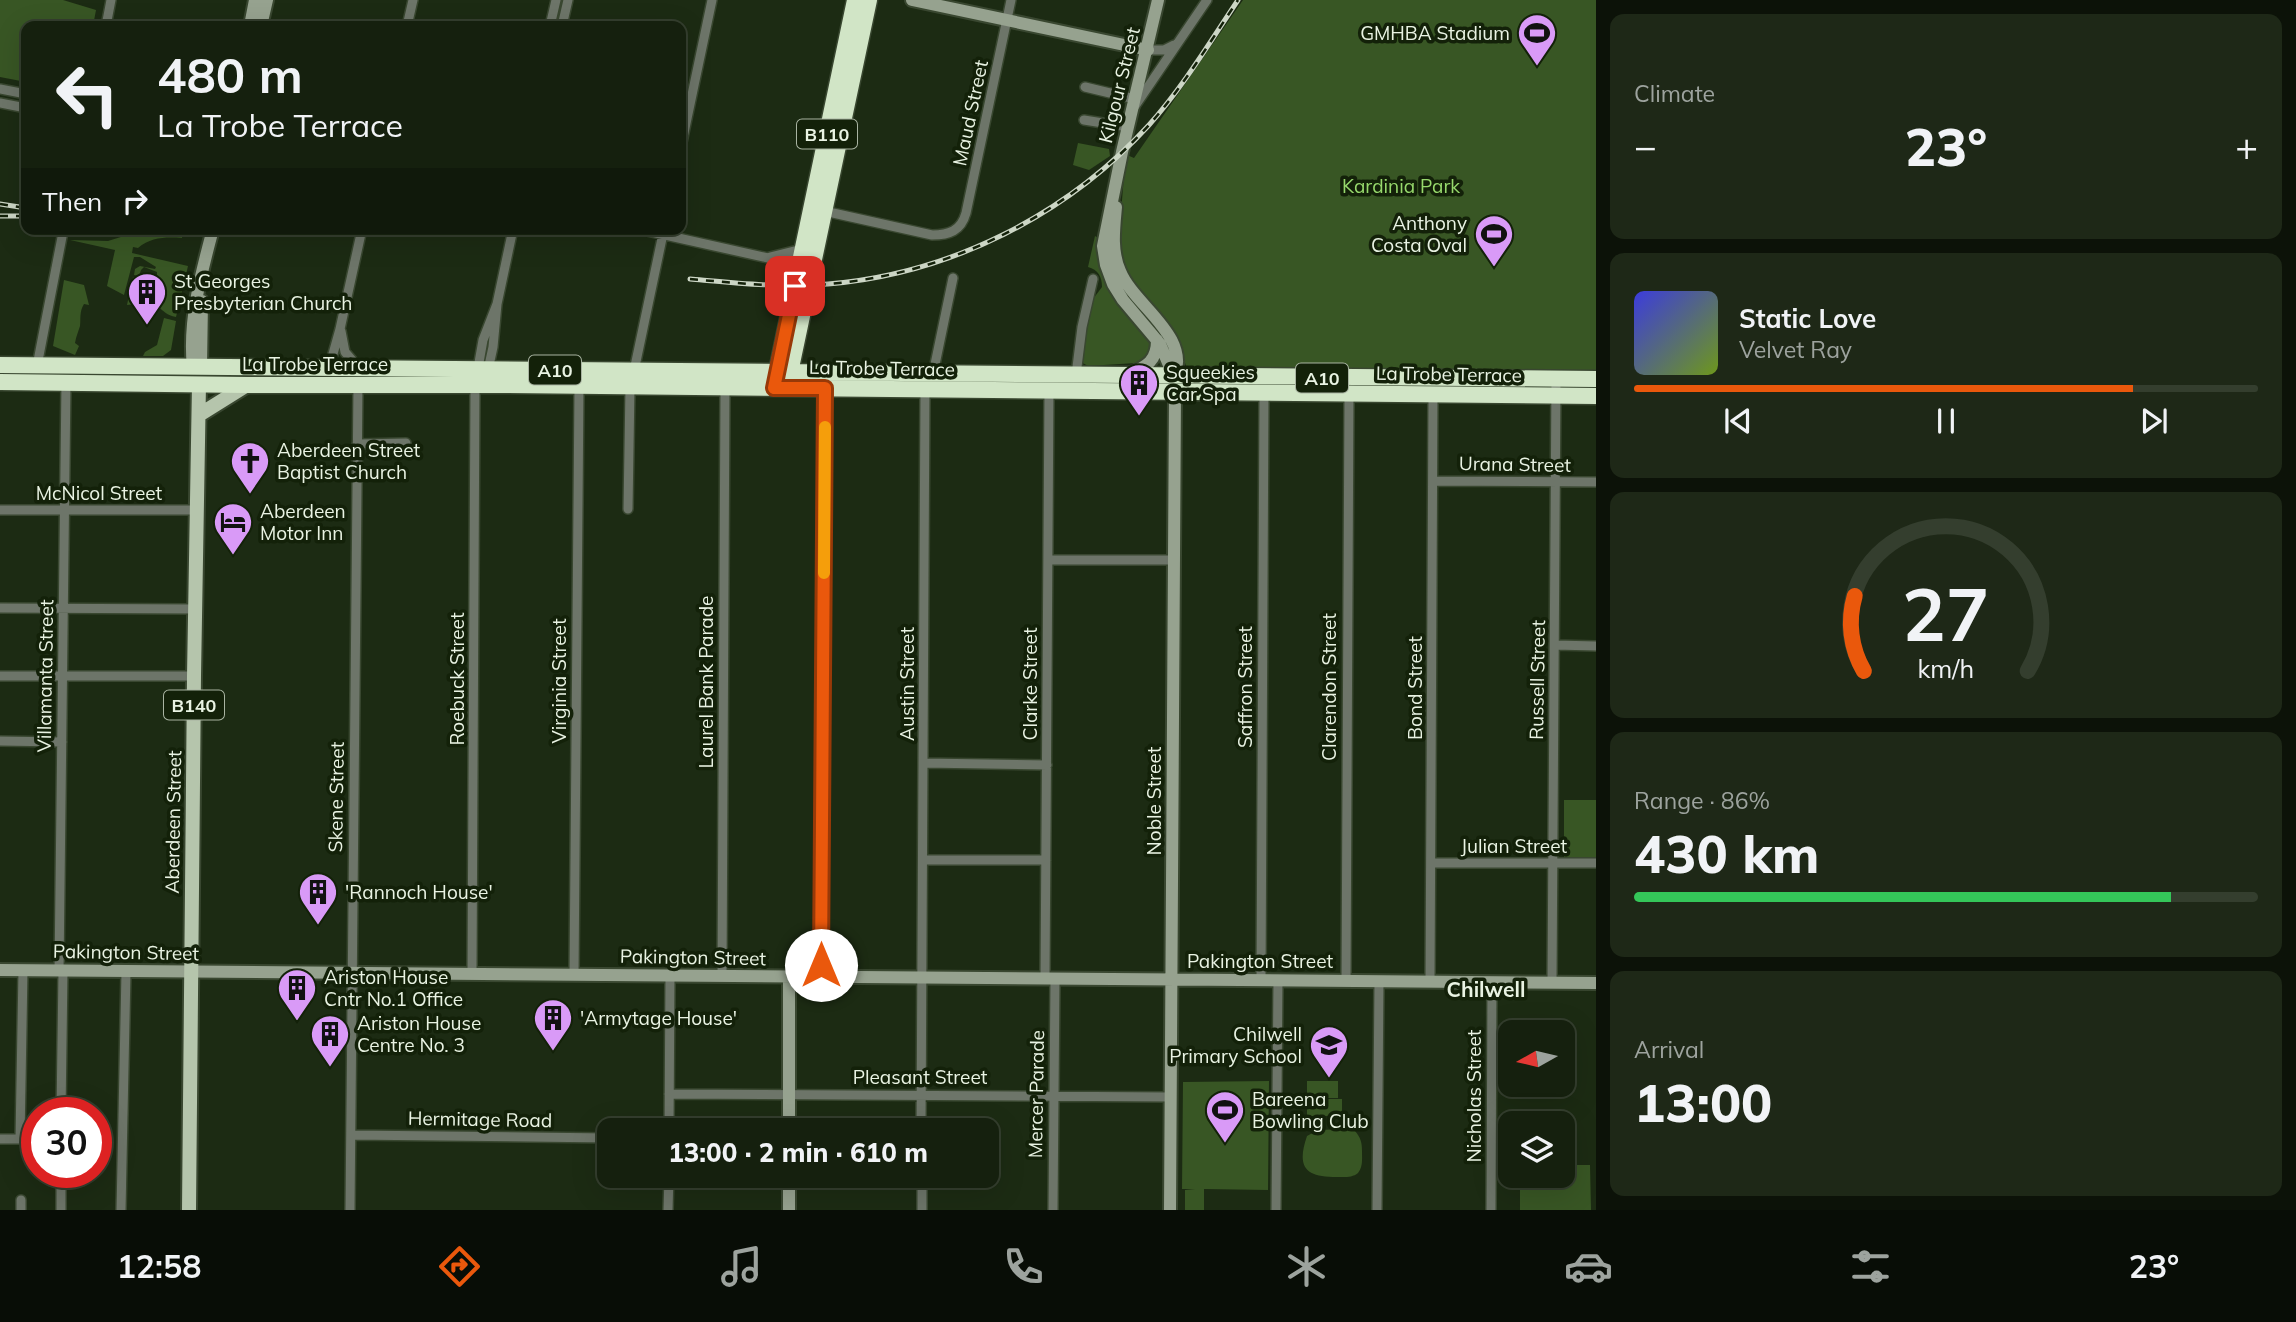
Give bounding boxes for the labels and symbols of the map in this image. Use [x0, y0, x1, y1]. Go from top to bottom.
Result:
sports icon: GMHBA Stadium [1516, 12, 1558, 67]
place label: GMHBA Stadium [1360, 21, 1510, 45]
street label: Kilgour Street [1093, 24, 1145, 146]
street label: Maud Street [947, 58, 993, 168]
road number: B110 [797, 119, 857, 148]
park label: Kardinia Park [1342, 174, 1460, 198]
place label: Anthony Costa Oval [1371, 211, 1467, 257]
sports icon: Anthony Costa Oval [1473, 213, 1515, 268]
pin [765, 256, 825, 316]
place label: St Georges Presbyterian Church [174, 269, 352, 315]
building icon: St Georges Presbyterian Church [126, 271, 168, 326]
street label: La Trobe Terrace [242, 352, 388, 376]
street label: La Trobe Terrace [809, 355, 955, 381]
road number: A10 [529, 356, 581, 384]
place label: Squeekies Car Spa [1166, 360, 1255, 406]
street label: La Trobe Terrace [1376, 361, 1522, 387]
building icon: Squeekies Car Spa [1118, 362, 1160, 417]
road number: A10 [1296, 364, 1348, 392]
place label: Aberdeen Street Baptist Church [277, 438, 421, 484]
church icon: Aberdeen Street Baptist Church [229, 440, 271, 495]
street label: Urana Street [1459, 451, 1572, 477]
street label: McNicol Street [36, 481, 163, 505]
place label: Aberdeen Motor Inn [260, 499, 346, 545]
hotel icon: Aberdeen Motor Inn [212, 501, 254, 556]
street label: Laurel Bank Parade [694, 596, 718, 768]
street label: Villamanta Street [32, 599, 58, 753]
street label: Roebuck Street [445, 612, 469, 746]
street label: Clarendon Street [1317, 613, 1341, 761]
street label: Virginia Street [547, 618, 571, 744]
street label: Russell Street [1524, 620, 1550, 740]
street label: Saffron Street [1233, 626, 1257, 748]
street label: Austin Street [895, 627, 919, 741]
street label: Clarke Street [1018, 627, 1042, 741]
street label: Bond Street [1403, 636, 1427, 740]
road number: B140 [164, 690, 224, 720]
street label: Skene Street [323, 741, 349, 853]
street label: Noble Street [1142, 746, 1166, 855]
street label: Aberdeen Street [160, 750, 186, 894]
street label: Julian Street [1461, 834, 1567, 858]
building icon: 'Rannoch House' [297, 871, 339, 926]
place label: 'Rannoch House' [345, 880, 493, 904]
position arrow [784, 928, 858, 1002]
street label: Pakington Street [53, 939, 200, 965]
street label: Pakington Street [620, 944, 767, 970]
street label: Pakington Street [1187, 949, 1333, 973]
place label: Ariston House Cntr No.1 Office [324, 965, 463, 1011]
building icon: Ariston House Cntr No.1 Office [276, 967, 318, 1022]
district label: Chilwell [1447, 976, 1525, 1002]
building icon: 'Armytage House' [532, 997, 574, 1052]
place label: 'Armytage House' [580, 1006, 737, 1030]
place label: Ariston House Centre No. 3 [357, 1011, 481, 1057]
building icon: Ariston House Centre No. 3 [309, 1013, 351, 1068]
north arrow [1498, 1020, 1575, 1097]
place label: Chilwell Primary School [1169, 1022, 1302, 1068]
school or university icon: Chilwell Primary School [1308, 1024, 1350, 1079]
street label: Nicholas Street [1462, 1029, 1486, 1162]
street label: Mercer Parade [1023, 1030, 1049, 1158]
street label: Pleasant Street [853, 1065, 988, 1089]
place label: Bareena Bowling Club [1252, 1087, 1369, 1133]
sports icon: Bareena Bowling Club [1204, 1089, 1246, 1144]
speed limit sign: 30 [21, 1097, 112, 1188]
street label: Hermitage Road [408, 1106, 552, 1132]

